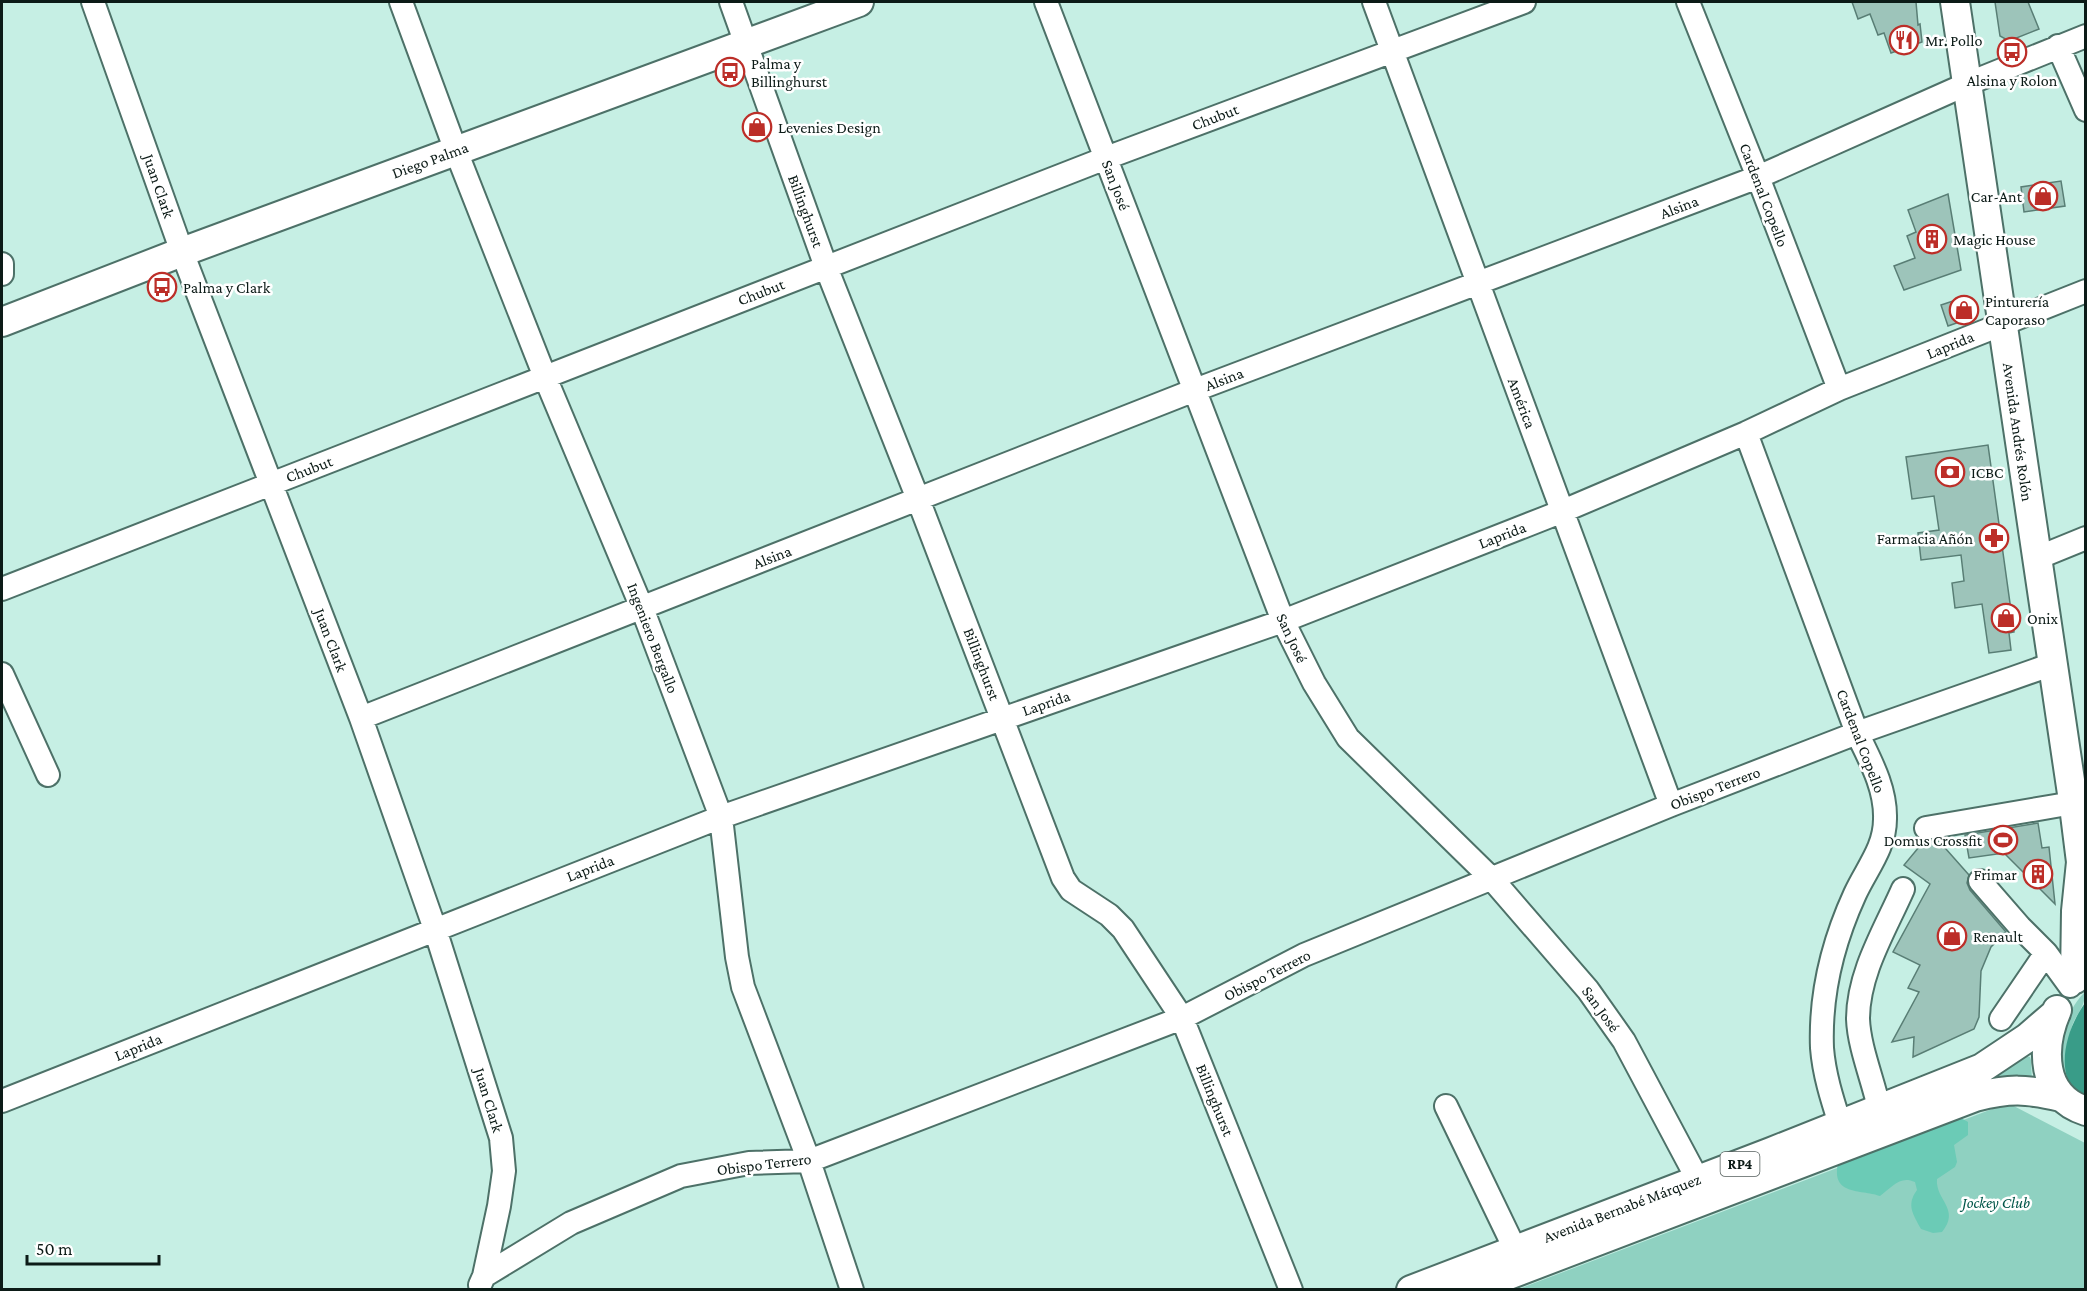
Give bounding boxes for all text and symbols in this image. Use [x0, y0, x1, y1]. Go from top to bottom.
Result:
restaurant icon: Mr. Pollo [1888, 24, 1920, 56]
place label: Mr. Pollo [1925, 32, 1982, 49]
bus stop icon: Alsina y Rolon [1996, 36, 2028, 68]
place label: Palma y Billinghurst [751, 55, 828, 91]
bus stop icon: Palma y Billinghurst [714, 56, 746, 88]
place label: Alsina y Rolon [1967, 72, 2058, 90]
street label: Chubut [1189, 100, 1241, 134]
shop icon: Levenies Design [741, 111, 773, 143]
place label: Levenies Design [778, 119, 881, 137]
street label: Diego Palma [389, 138, 471, 183]
street label: Cardenal Copello [1735, 141, 1792, 250]
street label: Juan Clark [139, 150, 178, 221]
street label: San José [1098, 157, 1133, 213]
street label: Billinghurst [784, 172, 827, 251]
shop icon: Car-Ant [2027, 180, 2059, 212]
place label: Car-Ant [1971, 188, 2023, 205]
street label: Alsina [1657, 192, 1701, 222]
building icon: Magic House [1916, 223, 1948, 255]
place label: Magic House [1953, 231, 2035, 249]
bus stop icon: Palma y Clark [146, 271, 178, 303]
street label: Chubut [735, 275, 787, 309]
place label: Palma y Clark [183, 279, 271, 297]
place label: Pinturería Caporaso [1985, 293, 2050, 329]
shop icon: Pinturería Caporaso [1948, 294, 1980, 326]
street label: Laprida [1924, 328, 1977, 363]
street label: Avenida Andrés Rolón [2000, 362, 2036, 503]
street label: Alsina [1202, 364, 1246, 394]
street label: América [1505, 375, 1540, 431]
street label: Chubut [283, 452, 335, 486]
bank icon: ICBC [1934, 456, 1966, 488]
place label: ICBC [1971, 464, 2003, 481]
street label: Laprida [1476, 518, 1529, 553]
pharmacy icon: Farmacia Añón [1978, 522, 2010, 554]
place label: Farmacia Añón [1877, 530, 1973, 547]
street label: Alsina [750, 542, 794, 572]
street label: Ingeniero Bergallo [623, 580, 682, 696]
shop icon: Onix [1990, 602, 2022, 634]
street label: Juan Clark [309, 604, 351, 675]
place label: Onix [2027, 610, 2059, 627]
street label: San José [1272, 611, 1311, 666]
street label: Billinghurst [959, 625, 1004, 704]
street label: Laprida [1020, 687, 1073, 720]
street label: Cardenal Copello [1832, 687, 1889, 796]
street label: Obispo Terrero [1668, 763, 1763, 814]
sports icon: Domus Crossfit [1987, 824, 2019, 856]
place label: Domus Crossfit [1884, 832, 1983, 849]
street label: Laprida [564, 851, 617, 886]
building icon: Frimar [2022, 858, 2054, 890]
place label: Frimar [1973, 866, 2017, 883]
shop icon: Renault [1936, 920, 1968, 952]
place label: Renault [1973, 928, 2023, 945]
street label: Obispo Terrero [1221, 946, 1314, 1005]
street label: San José [1578, 983, 1623, 1036]
street label: Laprida [112, 1030, 165, 1065]
street label: Billinghurst [1192, 1062, 1237, 1139]
street label: Juan Clark [470, 1064, 507, 1135]
street label: Obispo Terrero [716, 1150, 812, 1179]
road number: RP4 [1720, 1152, 1760, 1176]
street label: Avenida Bernabé Márquez [1541, 1170, 1703, 1247]
park label: Jockey Club [1959, 1194, 2030, 1212]
scale bar [27, 1228, 159, 1266]
text: 50 m [36, 1239, 73, 1259]

